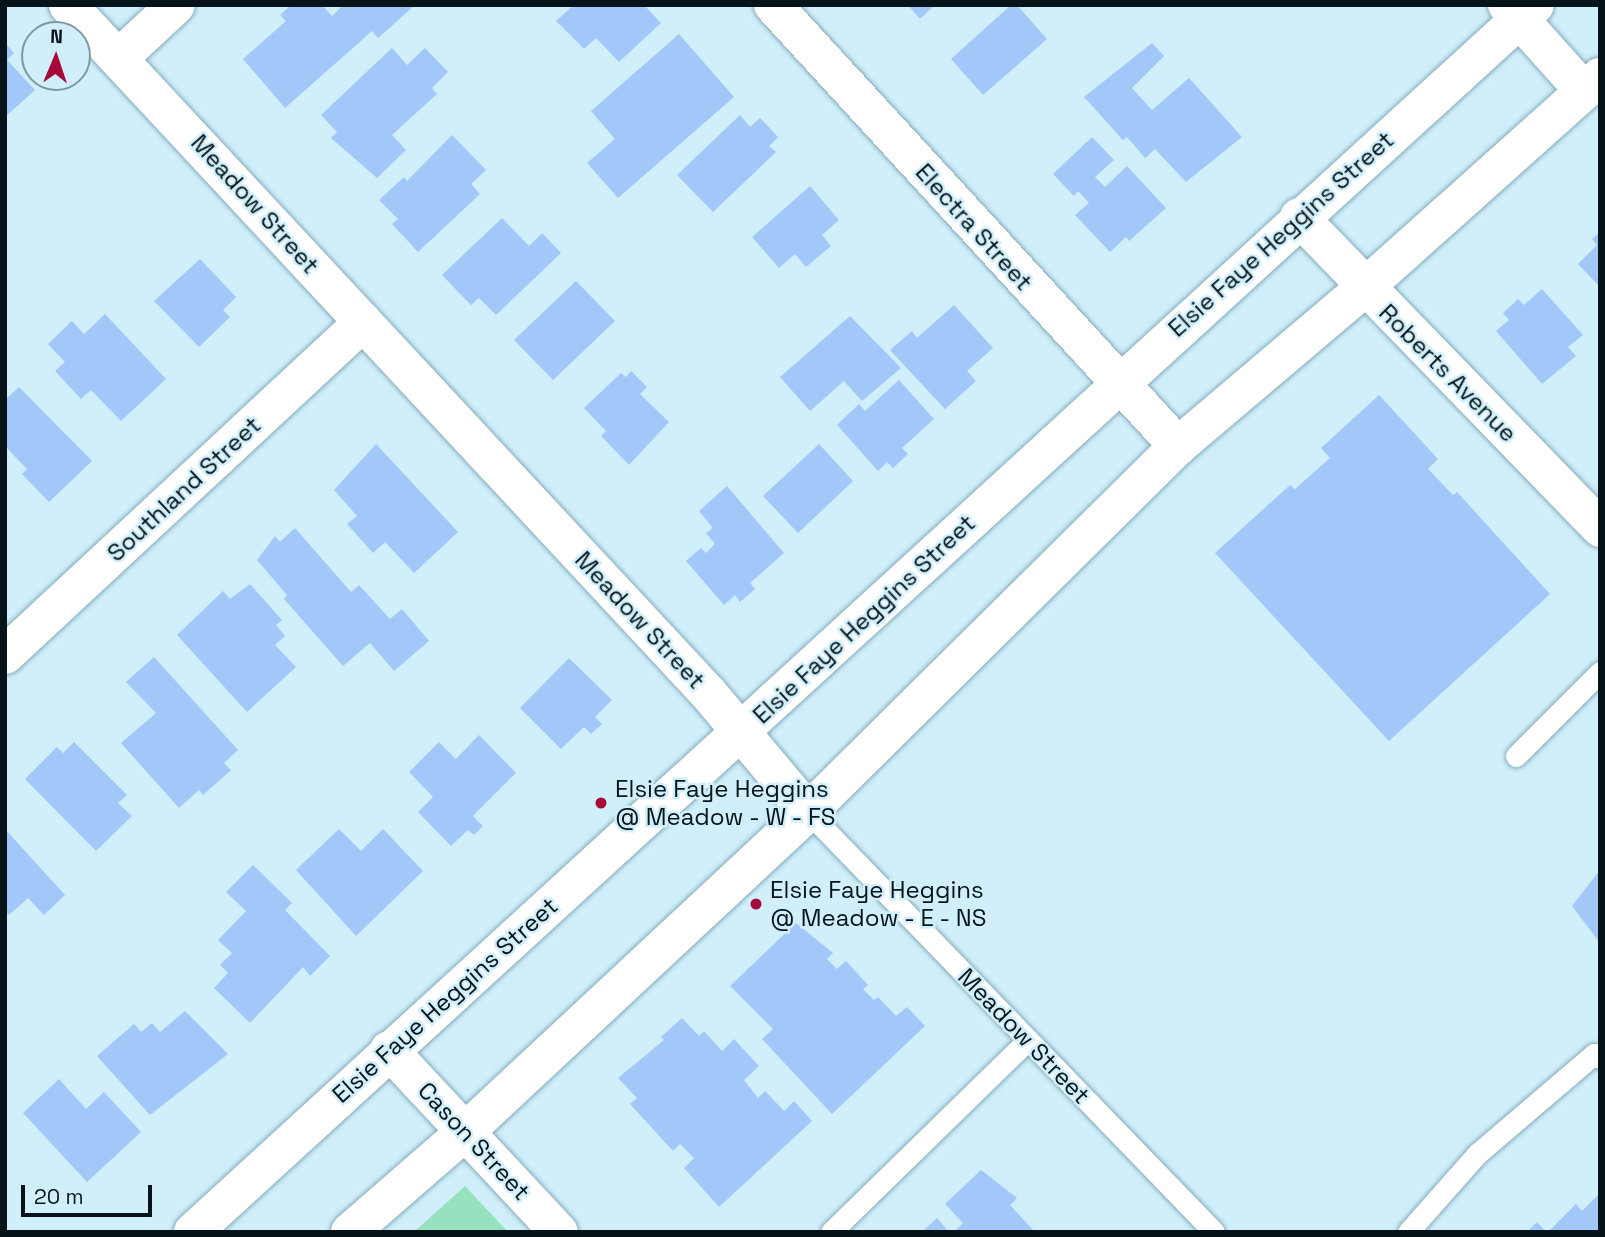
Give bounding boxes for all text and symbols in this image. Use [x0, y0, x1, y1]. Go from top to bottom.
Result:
north arrow [21, 21, 91, 91]
text: N [50, 24, 63, 49]
street label: Elsie Faye Heggins Street [1162, 125, 1400, 343]
street label: Meadow Street [185, 129, 325, 279]
street label: Electra Street [910, 158, 1038, 296]
street label: Roberts Avenue [1373, 298, 1523, 448]
street label: Southland Street [101, 410, 267, 568]
street label: Elsie Faye Heggins Street [747, 508, 981, 730]
street label: Meadow Street [569, 545, 711, 695]
place label: Elsie Faye Heggins @ Meadow - W - FS [615, 775, 839, 831]
marker: Elsie Faye Heggins @ Meadow - W - FS [593, 795, 609, 811]
place label: Elsie Faye Heggins @ Meadow - E - NS [770, 876, 989, 932]
street label: Elsie Faye Heggins Street [326, 891, 564, 1109]
marker: Elsie Faye Heggins @ Meadow - E - NS [748, 896, 764, 912]
street label: Meadow Street [952, 962, 1096, 1110]
street label: Cason Street [412, 1076, 536, 1206]
scale bar [24, 1170, 156, 1214]
text: 20 m [34, 1183, 84, 1210]

